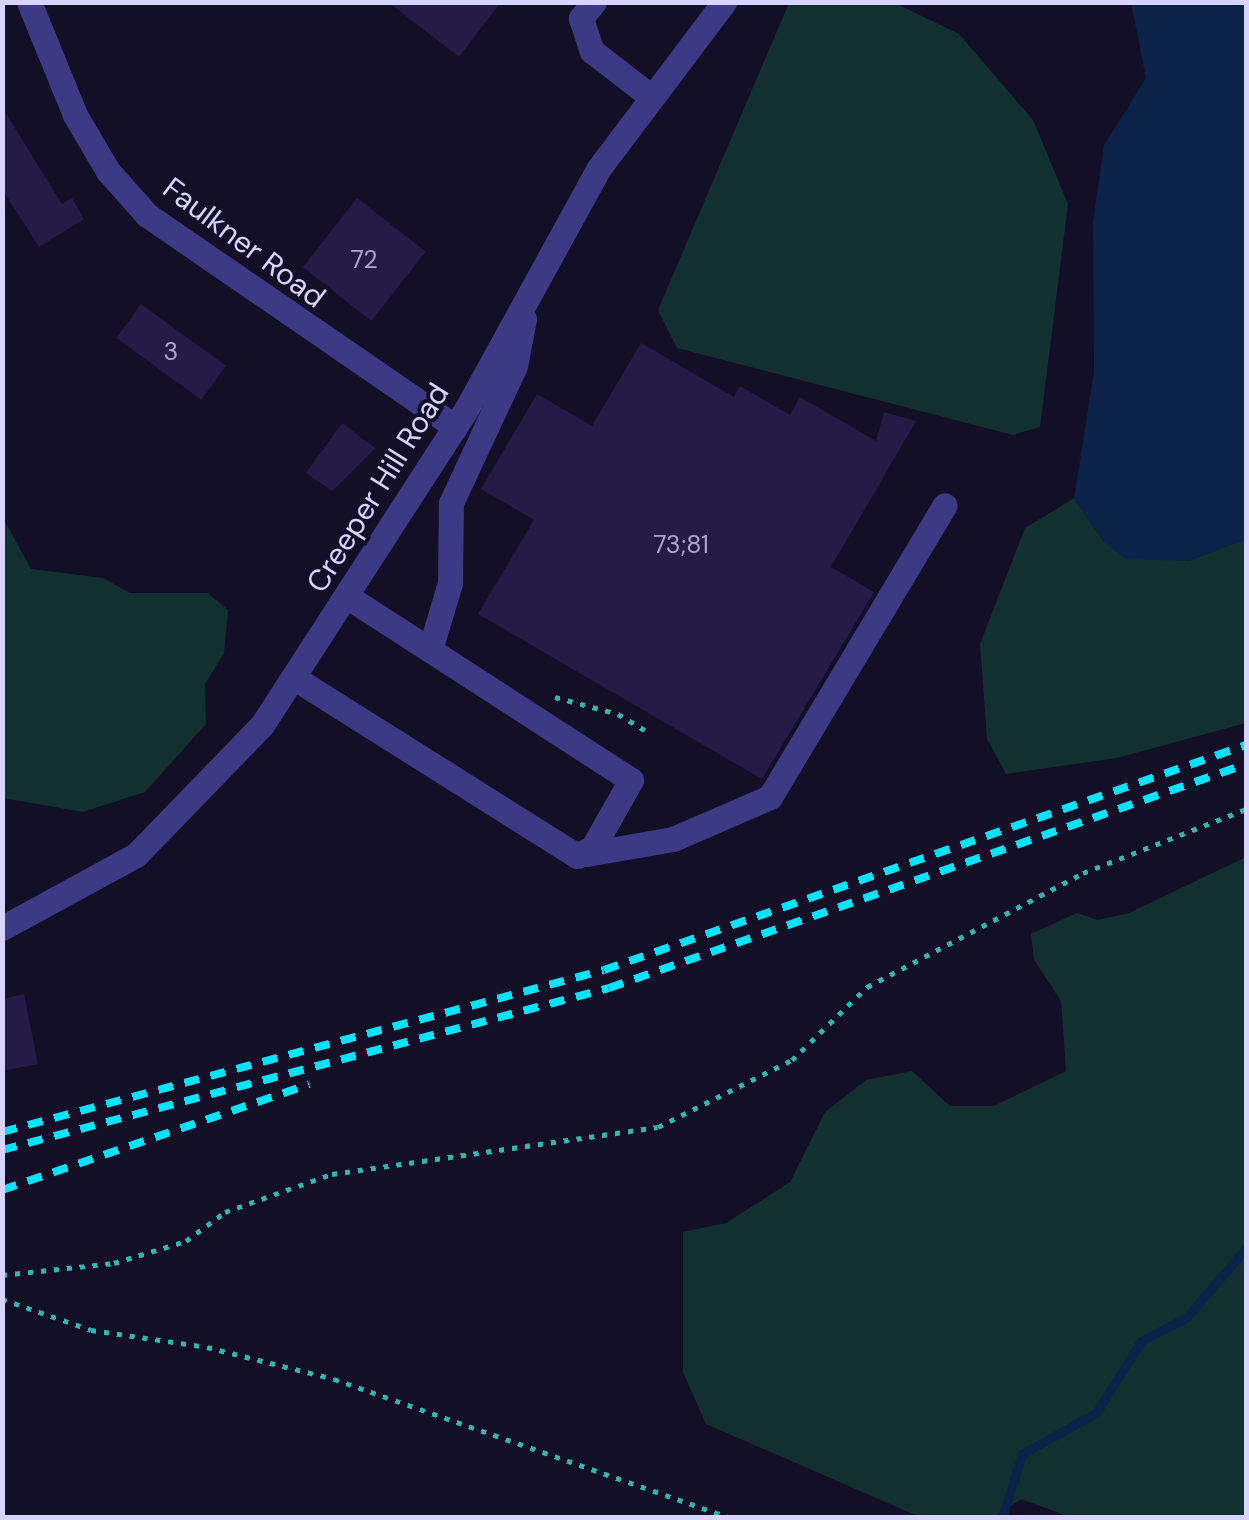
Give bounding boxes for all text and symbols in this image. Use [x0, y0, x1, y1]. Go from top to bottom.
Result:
street label: Faulkner Road [156, 170, 332, 316]
house number: 72 [350, 245, 378, 275]
house number: 3 [164, 337, 178, 367]
street label: Creeper Hill Road [299, 377, 457, 599]
house number: 73;81 [653, 530, 709, 560]

